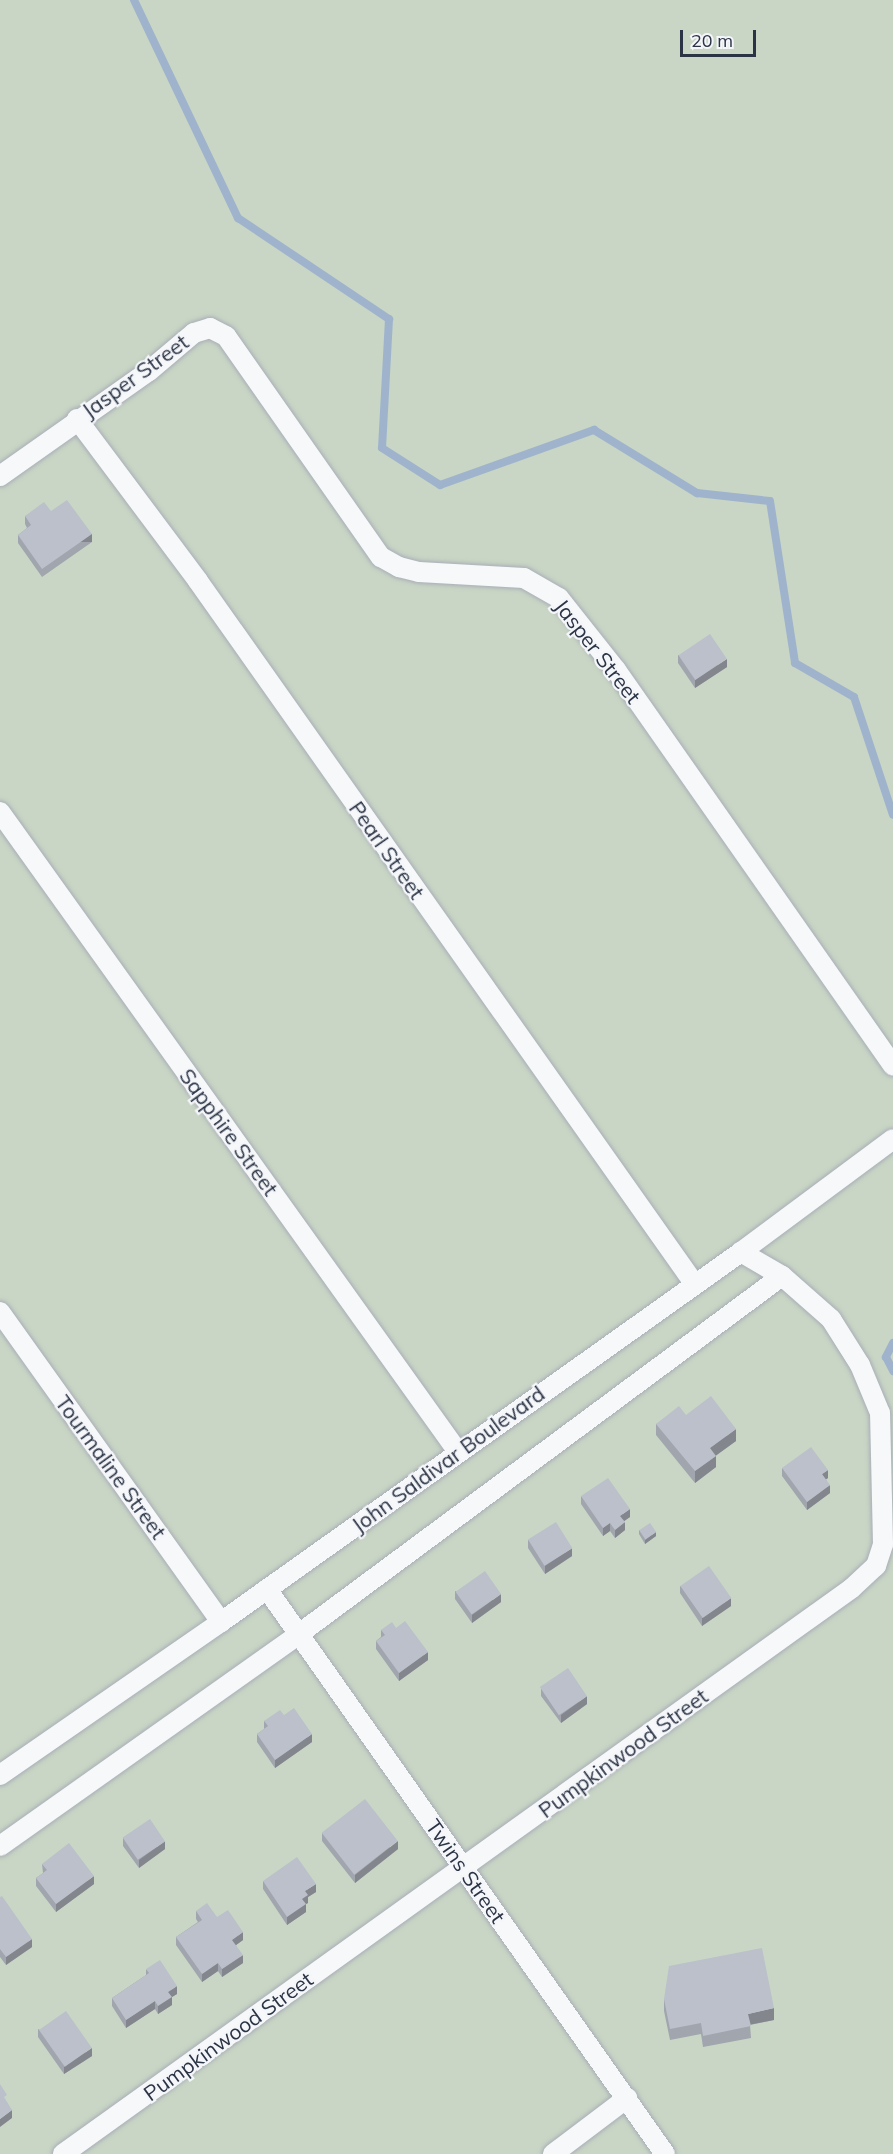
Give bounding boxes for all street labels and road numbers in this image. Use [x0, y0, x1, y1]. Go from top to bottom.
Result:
street label: Jasper Street [77, 329, 193, 423]
street label: Jasper Street [550, 594, 646, 708]
street label: Pearl Street [344, 796, 430, 904]
street label: Sapphire Street [175, 1064, 283, 1200]
street label: John Saldivar Boulevard [347, 1381, 549, 1537]
street label: Tourmaline Street [51, 1390, 171, 1544]
street label: Pumpkinwood Street [534, 1683, 712, 1823]
street label: Twins Street [421, 1814, 511, 1928]
street label: Pumpkinwood Street [139, 1966, 317, 2106]

